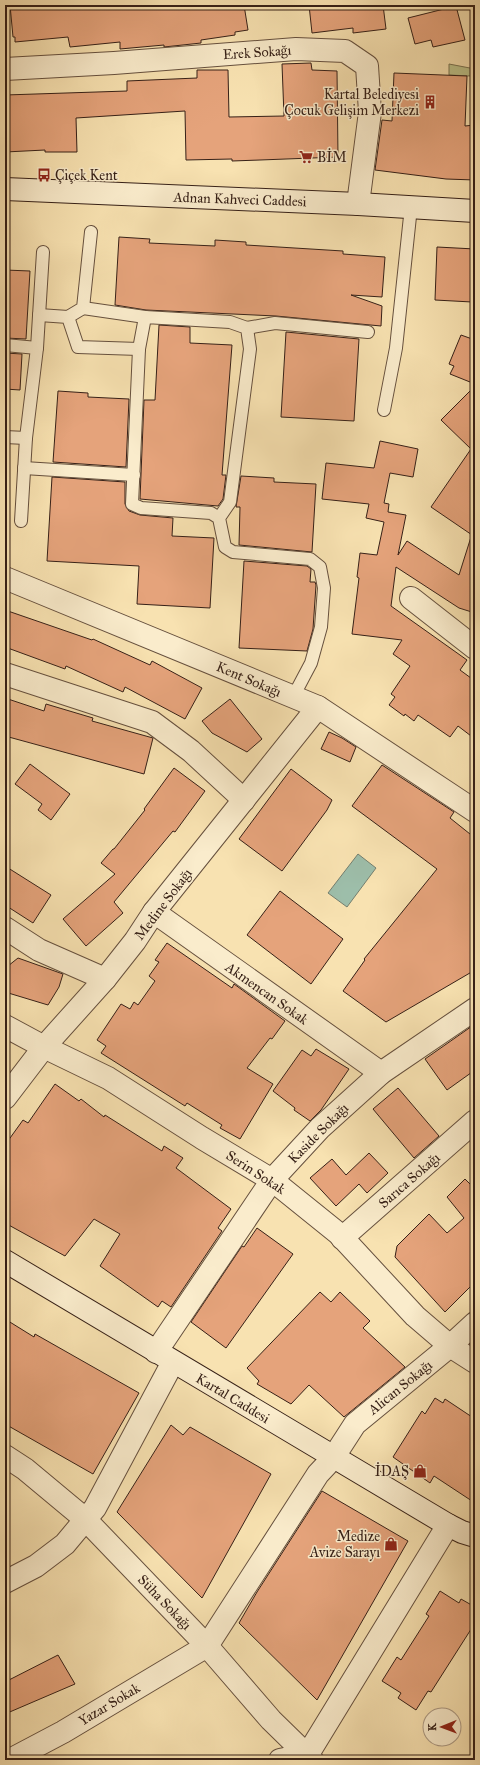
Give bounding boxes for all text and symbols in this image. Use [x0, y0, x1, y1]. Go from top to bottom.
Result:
street label: Erek Sokağı [222, 42, 292, 63]
place label: Kartal Belediyesi Çocuk Gelişim Merkezi [284, 86, 419, 119]
building icon: Kartal Belediyesi Çocuk Gelişim Merkezi [422, 94, 438, 110]
place label: BİM [317, 148, 347, 166]
supermarket icon: BİM [298, 149, 314, 165]
bus stop icon: Çiçek Kent [36, 167, 52, 183]
place label: Çiçek Kent [55, 167, 118, 184]
street label: Adnan Kahveci Caddesi [172, 189, 307, 210]
street label: Kent Sokağı [214, 658, 284, 701]
street label: Medine Sokağı [131, 865, 196, 944]
street label: Akmencan Sokak [221, 958, 312, 1029]
street label: Kaside Sokağı [285, 1099, 352, 1167]
street label: Serin Sokak [223, 1147, 289, 1198]
street label: Sarıca Sokağı [375, 1149, 444, 1212]
street label: Alican Sokağı [364, 1356, 436, 1419]
street label: Kartal Caddesi [193, 1370, 273, 1427]
place label: İDAŞ [375, 1462, 409, 1480]
shop icon: İDAŞ [412, 1463, 428, 1479]
place label: Medize Avize Sarayı [309, 1528, 380, 1561]
shop icon: Medize Avize Sarayı [383, 1536, 399, 1552]
street label: Süha Sokağı [134, 1571, 195, 1634]
street label: Yazar Sokak [75, 1679, 143, 1729]
north arrow [422, 1707, 462, 1747]
text: K [426, 1722, 439, 1731]

